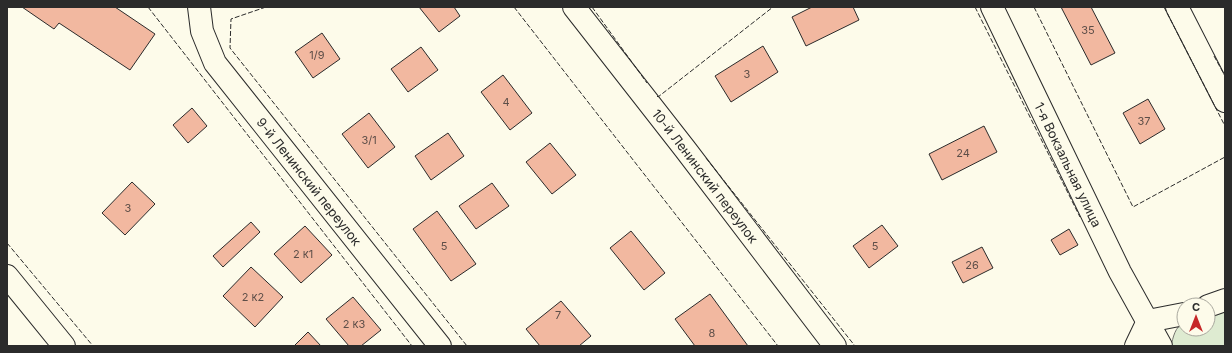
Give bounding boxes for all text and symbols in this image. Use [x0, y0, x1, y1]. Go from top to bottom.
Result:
house number: 35 [1081, 23, 1095, 37]
house number: 1/9 [309, 48, 325, 62]
house number: 3 [744, 67, 751, 81]
house number: 4 [502, 95, 510, 109]
street label: 1-я Вокзальная улица [1031, 100, 1105, 230]
street label: 10-й Ленинский переулок [649, 106, 762, 246]
street label: 9-й Ленинский переулок [253, 114, 365, 249]
house number: 37 [1137, 114, 1151, 128]
house number: 3/1 [361, 133, 377, 147]
house number: 24 [956, 146, 970, 160]
house number: 3 [125, 201, 132, 215]
house number: 5 [441, 239, 448, 253]
house number: 5 [872, 239, 879, 253]
house number: 2 к1 [293, 247, 313, 261]
house number: 26 [965, 258, 979, 272]
house number: 2 к2 [242, 290, 264, 304]
north arrow [1176, 297, 1216, 337]
text: С [1192, 300, 1200, 314]
house number: 7 [555, 308, 561, 322]
house number: 2 к3 [343, 317, 365, 331]
house number: 8 [709, 326, 716, 340]

